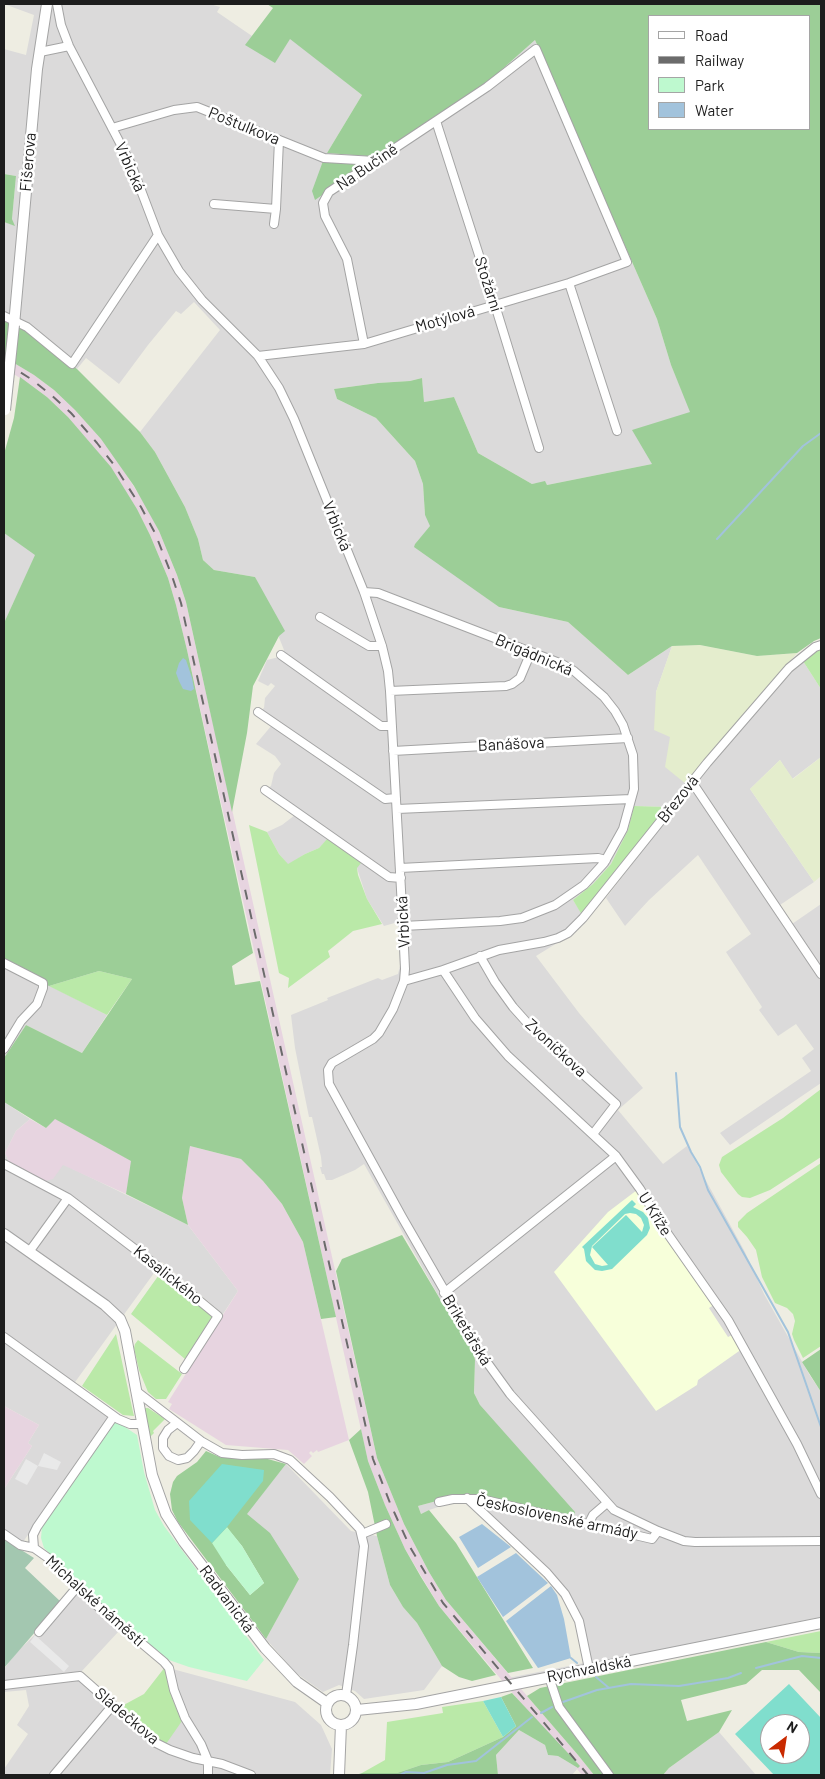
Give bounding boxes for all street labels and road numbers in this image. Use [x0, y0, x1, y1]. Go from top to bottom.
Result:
street label: Poštulkova [205, 103, 283, 149]
street label: Fišerova [16, 132, 40, 192]
street label: Vrbická [111, 139, 149, 195]
street label: Na Bučině [333, 139, 401, 195]
street label: Stožární [470, 254, 506, 314]
street label: Motýlová [413, 301, 477, 337]
street label: Vrbická [318, 498, 356, 554]
street label: Brigádnická [492, 630, 576, 680]
street label: Banášova [477, 733, 545, 755]
street label: Březová [653, 771, 703, 827]
street label: Vrbická [392, 895, 414, 949]
street label: Zvoníčkova [521, 1015, 591, 1081]
street label: U Kříže [634, 1188, 676, 1240]
street label: Kasalického [130, 1241, 206, 1309]
street label: Briketářská [438, 1291, 496, 1369]
street label: Československé armády [474, 1490, 640, 1544]
street label: Michalské náměstí [42, 1551, 148, 1651]
street label: Radvanická [195, 1562, 259, 1636]
street label: Rychvaldská [545, 1651, 633, 1687]
street label: Sládečkova [91, 1683, 163, 1749]

